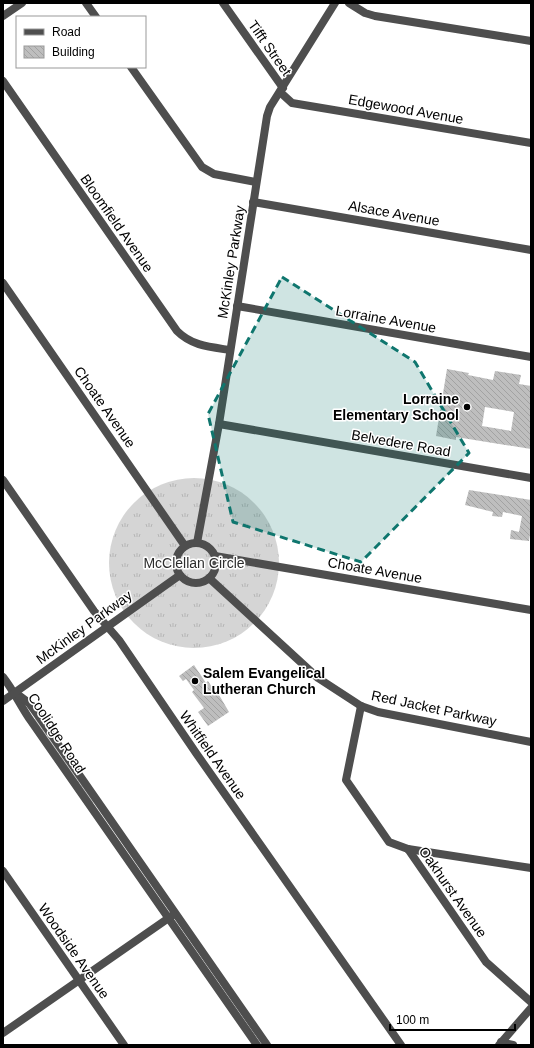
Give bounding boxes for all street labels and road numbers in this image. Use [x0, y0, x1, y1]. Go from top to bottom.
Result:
street label: Tifft Street [245, 17, 295, 79]
street label: Edgewood Avenue [347, 91, 465, 127]
street label: Bloomfield Avenue [77, 171, 157, 275]
street label: Alsace Avenue [347, 197, 441, 229]
street label: McKinley Parkway [214, 204, 248, 320]
street label: Lorraine Avenue [335, 302, 438, 336]
street label: Choate Avenue [71, 363, 139, 451]
street label: Belvedere Road [350, 426, 452, 460]
street label: Choate Avenue [327, 554, 424, 586]
street label: McKinley Parkway [33, 587, 135, 667]
street label: Red Jacket Parkway [370, 687, 498, 729]
street label: Coolidge Road [25, 690, 89, 776]
street label: Whitfield Avenue [177, 708, 250, 802]
street label: Oakhurst Avenue [416, 844, 490, 941]
street label: Woodside Avenue [35, 900, 113, 1002]

